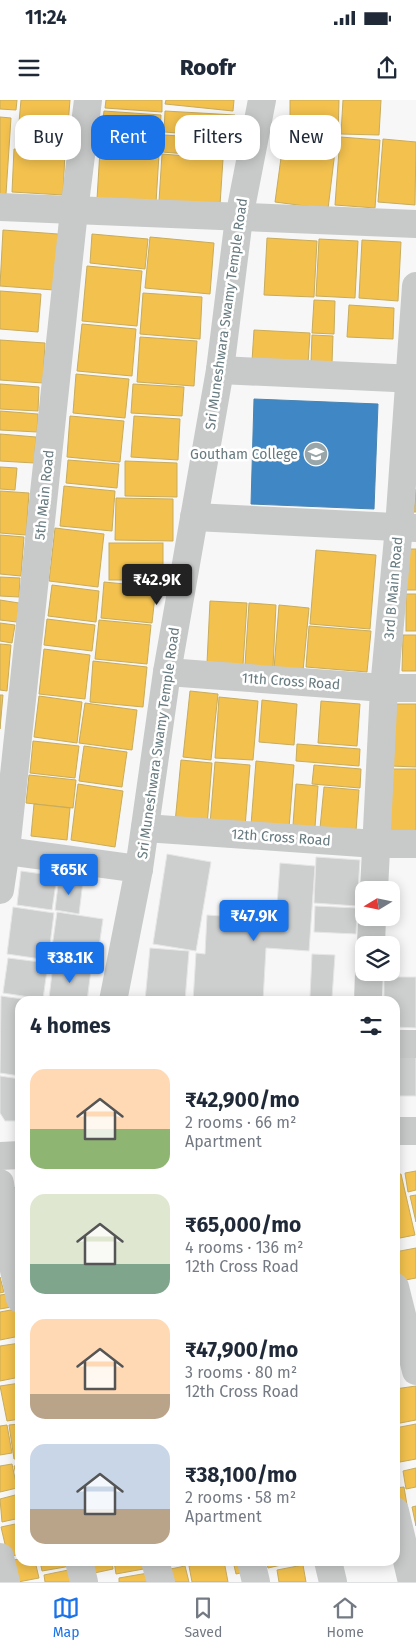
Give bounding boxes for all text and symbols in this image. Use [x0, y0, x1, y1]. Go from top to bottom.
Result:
text: 11:24 [25, 6, 67, 29]
icon: menu [15, 54, 43, 82]
text: Roofr [180, 54, 236, 81]
icon: share [373, 54, 401, 82]
chip: Buy [15, 115, 81, 160]
chip: Rent [91, 115, 165, 160]
chip: Filters [175, 115, 260, 160]
chip: New [270, 115, 341, 160]
street label: Sri Muneshwara Swamy Temple Road [202, 197, 251, 431]
school or university icon: Goutham College [303, 441, 329, 467]
place label: Goutham College [190, 446, 298, 463]
street label: 5th Main Road [31, 449, 58, 541]
street label: 3rd B Main Road [381, 536, 406, 640]
pin: ₹42.9K [116, 564, 198, 606]
text: ₹42.9K [133, 570, 181, 589]
street label: Sri Muneshwara Swamy Temple Road [134, 626, 183, 860]
street label: 11th Cross Road [241, 670, 341, 693]
street label: 12th Cross Road [231, 826, 331, 849]
pin: ₹65K [39, 854, 99, 896]
text: ₹65K [51, 860, 87, 879]
north arrow [355, 881, 400, 926]
map controls [355, 881, 400, 981]
pin: ₹47.9K [213, 900, 295, 942]
text: ₹47.9K [230, 906, 278, 925]
button: layers [355, 936, 400, 981]
pin: ₹38.1K [29, 942, 111, 984]
text: ₹38.1K [47, 948, 93, 967]
icon: filters [357, 1012, 385, 1040]
text: 4 homes [30, 1013, 111, 1039]
text: ₹42,900/mo [185, 1087, 299, 1113]
icon: home [70, 1089, 130, 1149]
text: 2 rooms · 66 m² [185, 1113, 296, 1132]
text: Apartment [185, 1132, 262, 1151]
text: ₹65,000/mo [185, 1212, 301, 1238]
icon: home [70, 1214, 130, 1274]
text: 4 rooms · 136 m² [185, 1238, 303, 1257]
text: 12th Cross Road [185, 1257, 299, 1276]
text: ₹47,900/mo [185, 1337, 298, 1363]
icon: home [70, 1339, 130, 1399]
text: 3 rooms · 80 m² [185, 1363, 297, 1382]
text: 12th Cross Road [185, 1382, 299, 1401]
text: ₹38,100/mo [185, 1462, 297, 1488]
icon: home [70, 1464, 130, 1524]
text: 2 rooms · 58 m² [185, 1488, 296, 1507]
text: Apartment [185, 1507, 262, 1526]
tab: Map [52, 1594, 80, 1641]
tab: Saved [184, 1594, 222, 1641]
tab: Home [327, 1594, 364, 1641]

